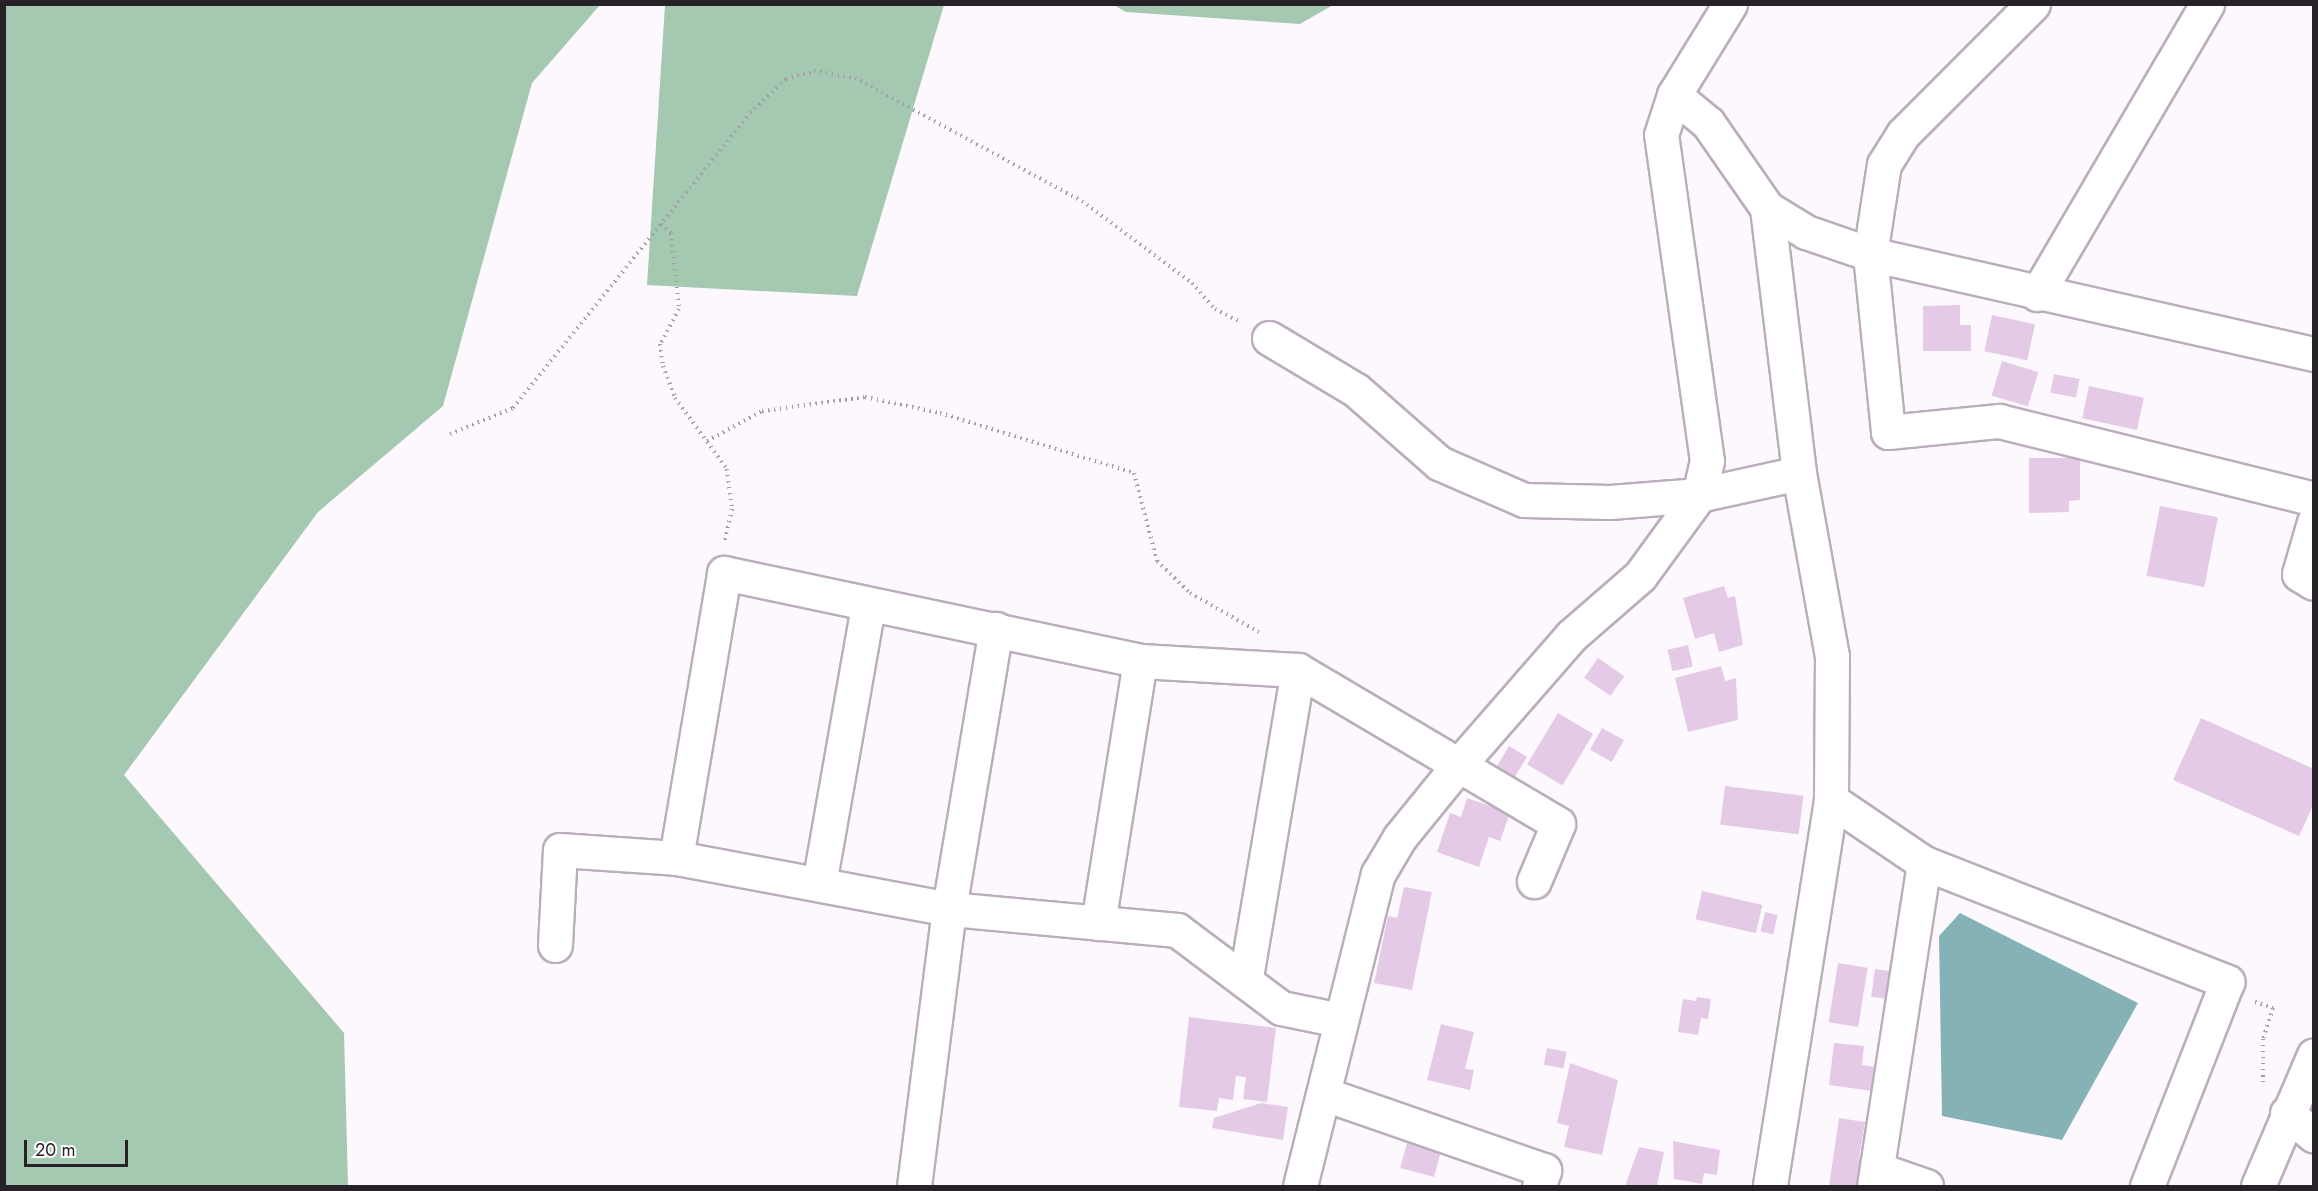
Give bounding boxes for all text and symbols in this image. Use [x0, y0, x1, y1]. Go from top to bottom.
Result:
scale bar [27, 1128, 130, 1166]
text: 20 m [35, 1137, 75, 1163]

